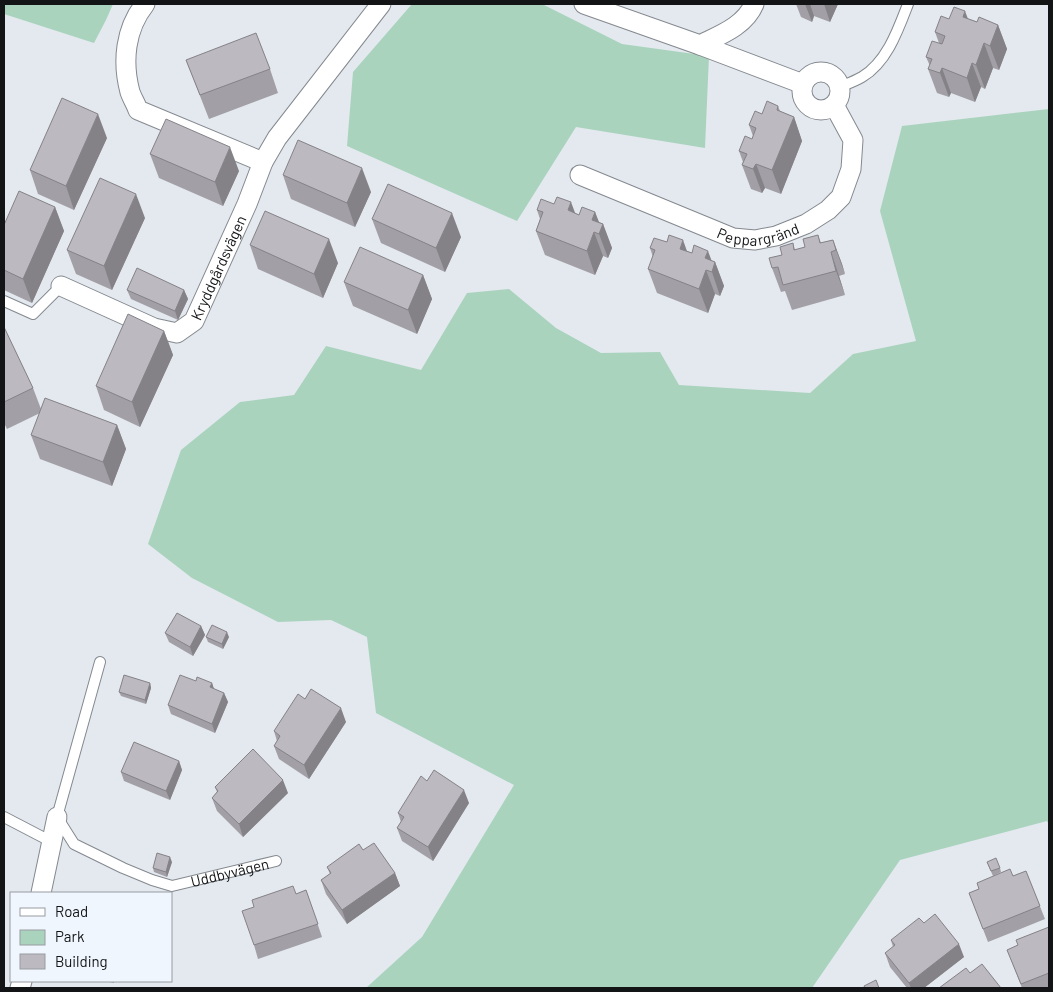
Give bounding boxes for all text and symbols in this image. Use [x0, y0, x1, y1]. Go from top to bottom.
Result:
street label: Kryddgårdsvägen [187, 212, 250, 323]
street label: Peppargränd [715, 219, 801, 249]
street label: Uddbyvägen [189, 854, 271, 890]
legend [10, 892, 172, 982]
text: Road [55, 902, 88, 920]
text: Park [55, 927, 85, 945]
text: Building [55, 952, 108, 970]

